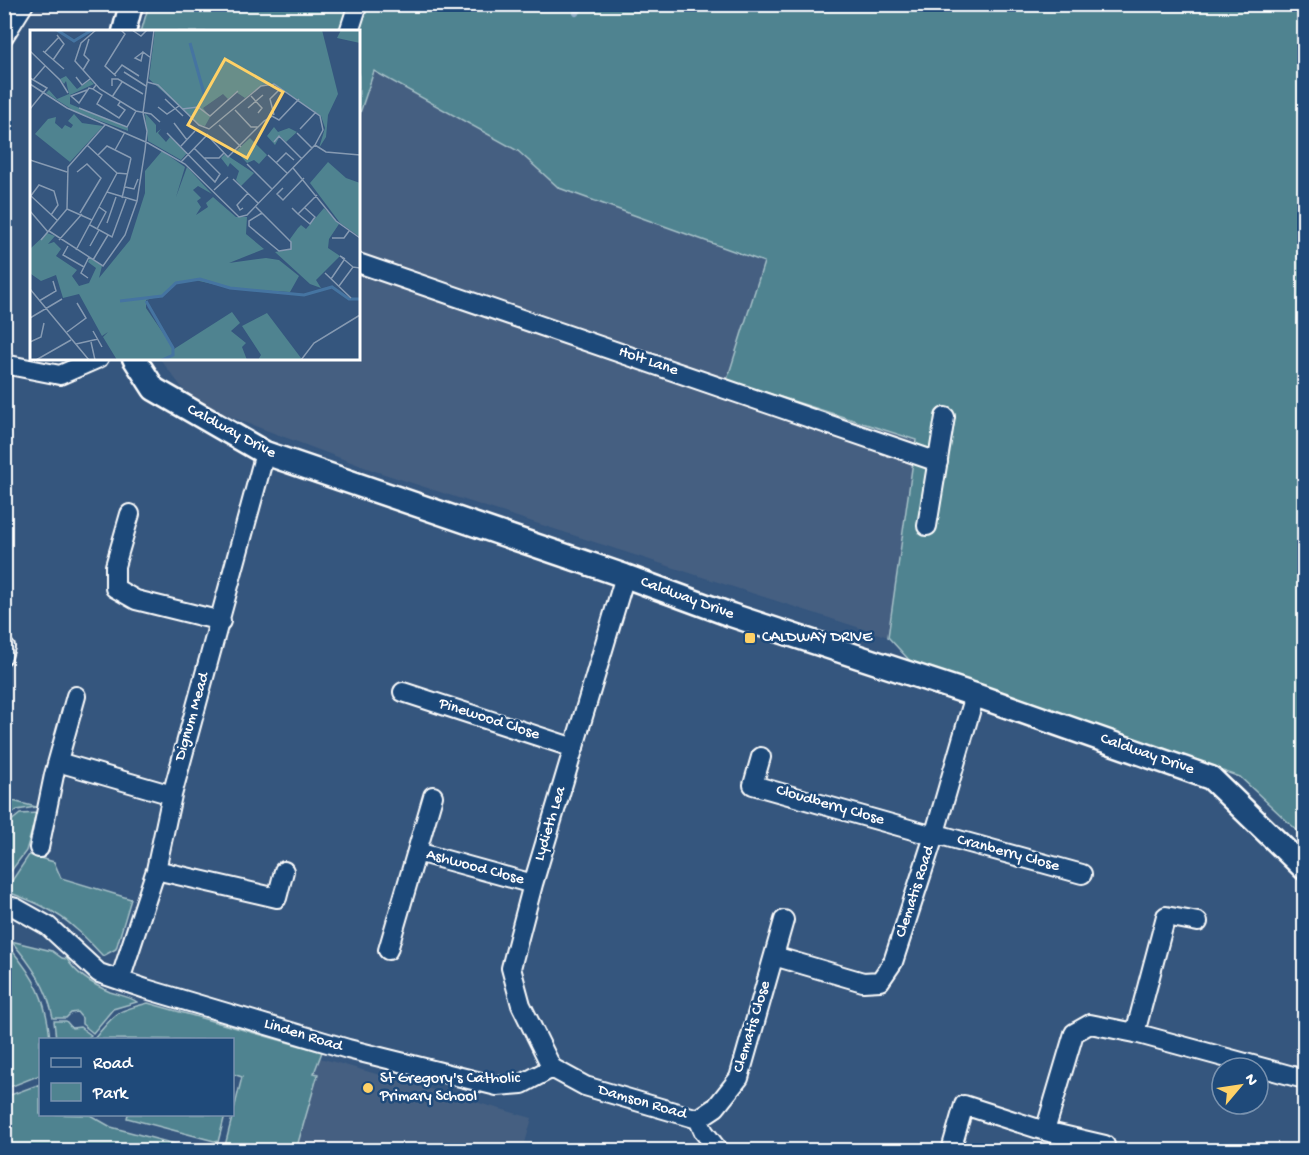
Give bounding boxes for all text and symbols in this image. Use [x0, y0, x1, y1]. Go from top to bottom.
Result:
inset map [30, 30, 360, 360]
street label: Holt Lane [616, 343, 681, 381]
street label: Caldway Drive [183, 401, 279, 464]
street label: Caldway Drive [638, 573, 737, 625]
place label: CALDWAY DRIVE [762, 629, 873, 648]
marker: CALDWAY DRIVE [743, 631, 757, 645]
street label: Dignum Mead [171, 669, 215, 764]
street label: Pinewood Close [435, 694, 543, 745]
street label: Caldway Drive [1097, 730, 1197, 780]
street label: Cloudberry Close [774, 781, 887, 831]
street label: Lydieth Lea [531, 783, 572, 863]
street label: Cranberry Close [955, 831, 1062, 877]
street label: Clematis Road [892, 842, 940, 940]
street label: Ashwood Close [424, 846, 527, 890]
street label: Clematis Close [730, 978, 776, 1075]
street label: Linden Road [262, 1015, 346, 1057]
legend [39, 1038, 234, 1116]
text: Road [93, 1054, 134, 1075]
north arrow [1210, 1056, 1270, 1116]
place label: St Gregory's Catholic Primary School [379, 1070, 520, 1107]
text: N [1239, 1071, 1261, 1090]
marker: St Gregory's Catholic Primary School [361, 1081, 375, 1095]
street label: Damson Road [595, 1081, 690, 1125]
text: Park [92, 1084, 129, 1105]

